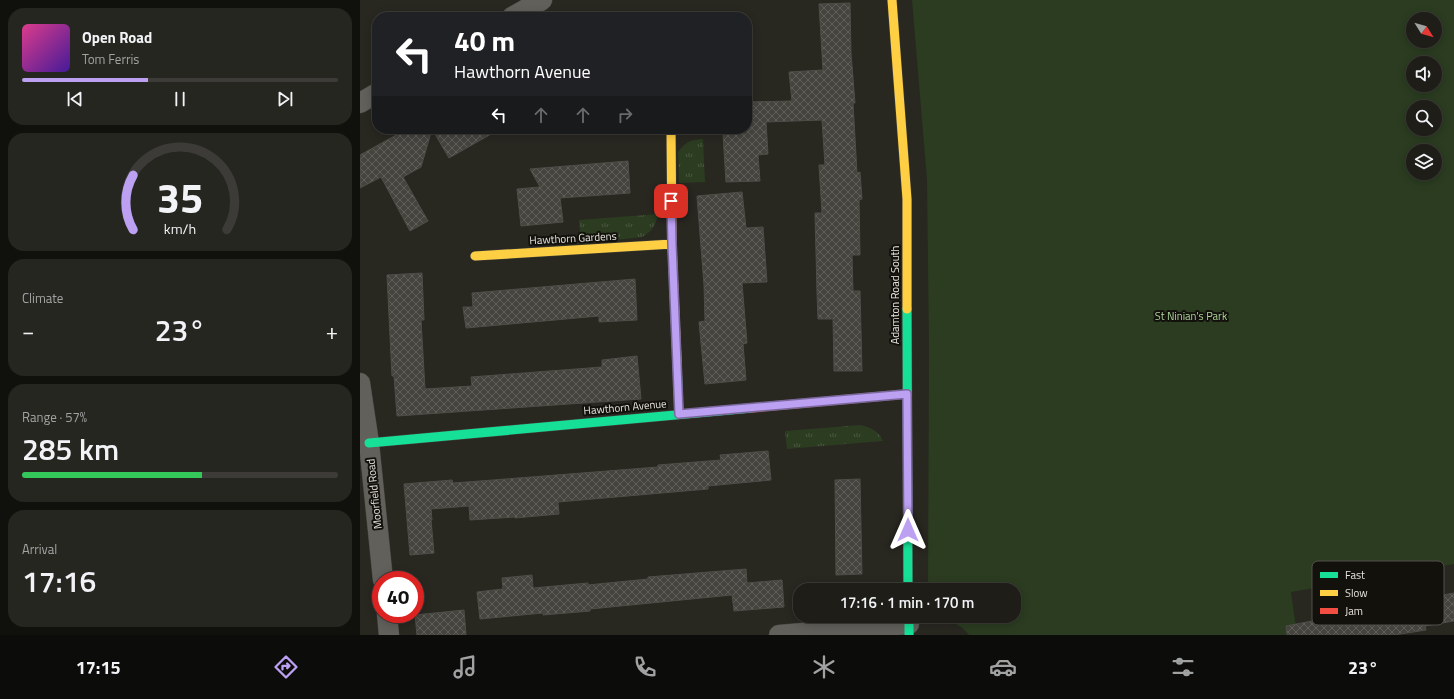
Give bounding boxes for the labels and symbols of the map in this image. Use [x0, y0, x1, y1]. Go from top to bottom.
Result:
north arrow [1406, 12, 1442, 48]
pin [654, 184, 688, 218]
street label: Hawthorn Gardens [529, 228, 617, 248]
street label: Adamton Road South [887, 246, 903, 344]
park label: St Ninian's Park [1155, 308, 1228, 324]
street label: Hawthorn Avenue [583, 395, 668, 419]
street label: Moorfield Road [362, 458, 386, 530]
position arrow [887, 509, 929, 551]
legend [1312, 561, 1444, 625]
text: Fast [1345, 567, 1365, 583]
speed limit sign: 40 [372, 571, 424, 623]
text: Slow [1345, 585, 1368, 601]
text: Jam [1345, 603, 1363, 619]

